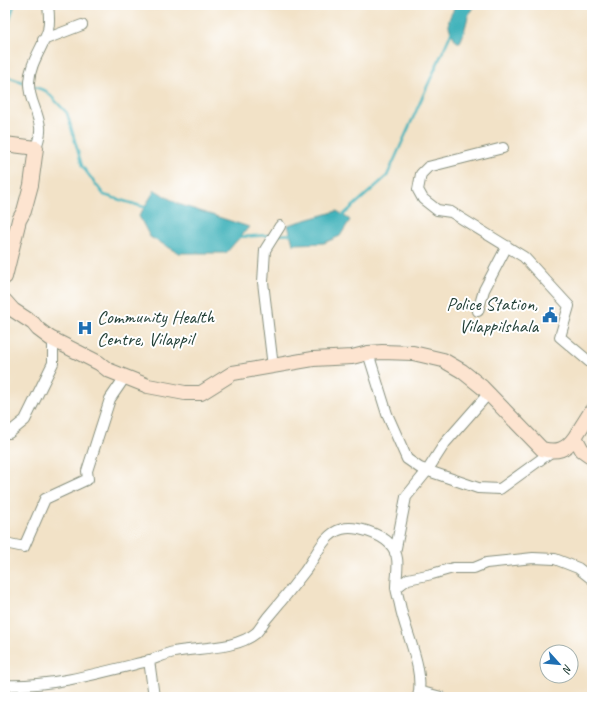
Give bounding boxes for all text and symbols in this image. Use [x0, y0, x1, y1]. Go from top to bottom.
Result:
place label: Police Station, Vilappilshala [446, 292, 539, 338]
place label: Community Health Centre, Vilappil [97, 305, 215, 351]
public building icon: Police Station, Vilappilshala [541, 306, 559, 324]
hospital icon: Community Health Centre, Vilappil [76, 319, 94, 337]
north arrow [539, 644, 579, 684]
text: N [559, 662, 576, 677]

